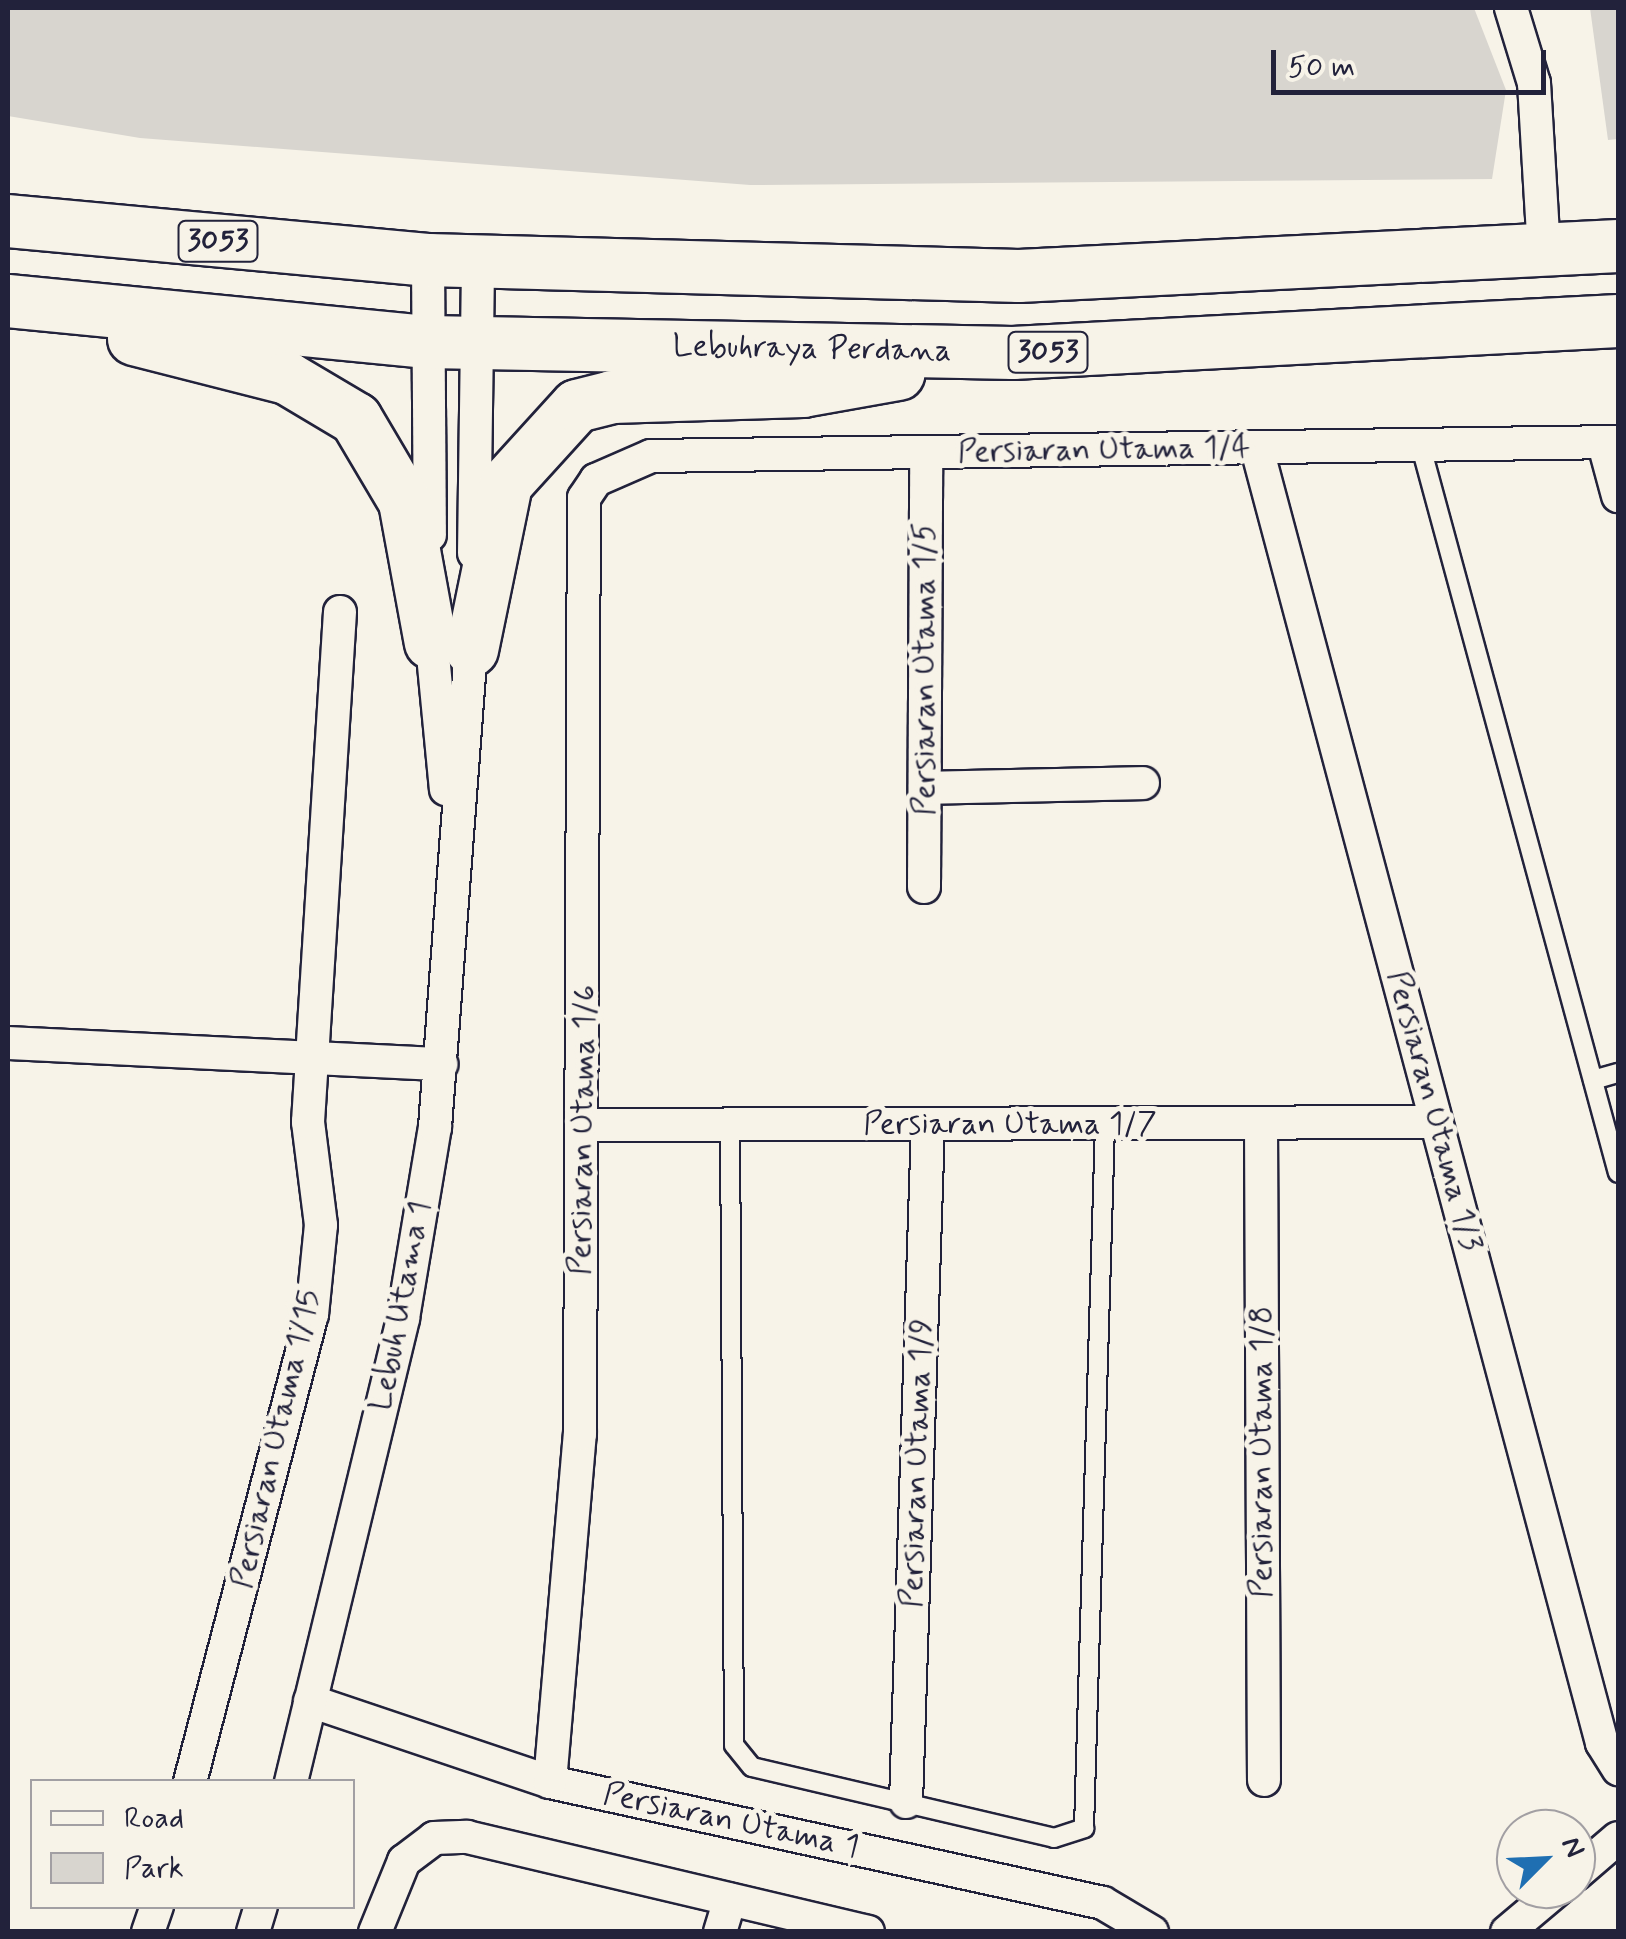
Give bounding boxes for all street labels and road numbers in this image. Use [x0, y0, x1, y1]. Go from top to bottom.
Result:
road number: 3053 [176, 216, 260, 266]
street label: Lebuhraya Perdana [679, 327, 945, 371]
road number: 3053 [1006, 327, 1090, 377]
street label: Persiaran Utama 1/4 [953, 428, 1255, 472]
street label: Persiaran Utama 1/5 [906, 518, 944, 820]
street label: Persiaran Utama 1/3 [1377, 963, 1491, 1259]
street label: Persiaran Utama 1/6 [561, 980, 605, 1280]
street label: Persiaran Utama 1/7 [859, 1105, 1161, 1143]
street label: Lebuh Utama 1 [361, 1196, 441, 1416]
street label: Persiaran Utama 1/15 [222, 1282, 330, 1596]
street label: Persiaran Utama 1/8 [1243, 1302, 1281, 1602]
street label: Persiaran Utama 1/9 [893, 1313, 941, 1613]
street label: Persiaran Utama 1 [596, 1774, 866, 1868]

